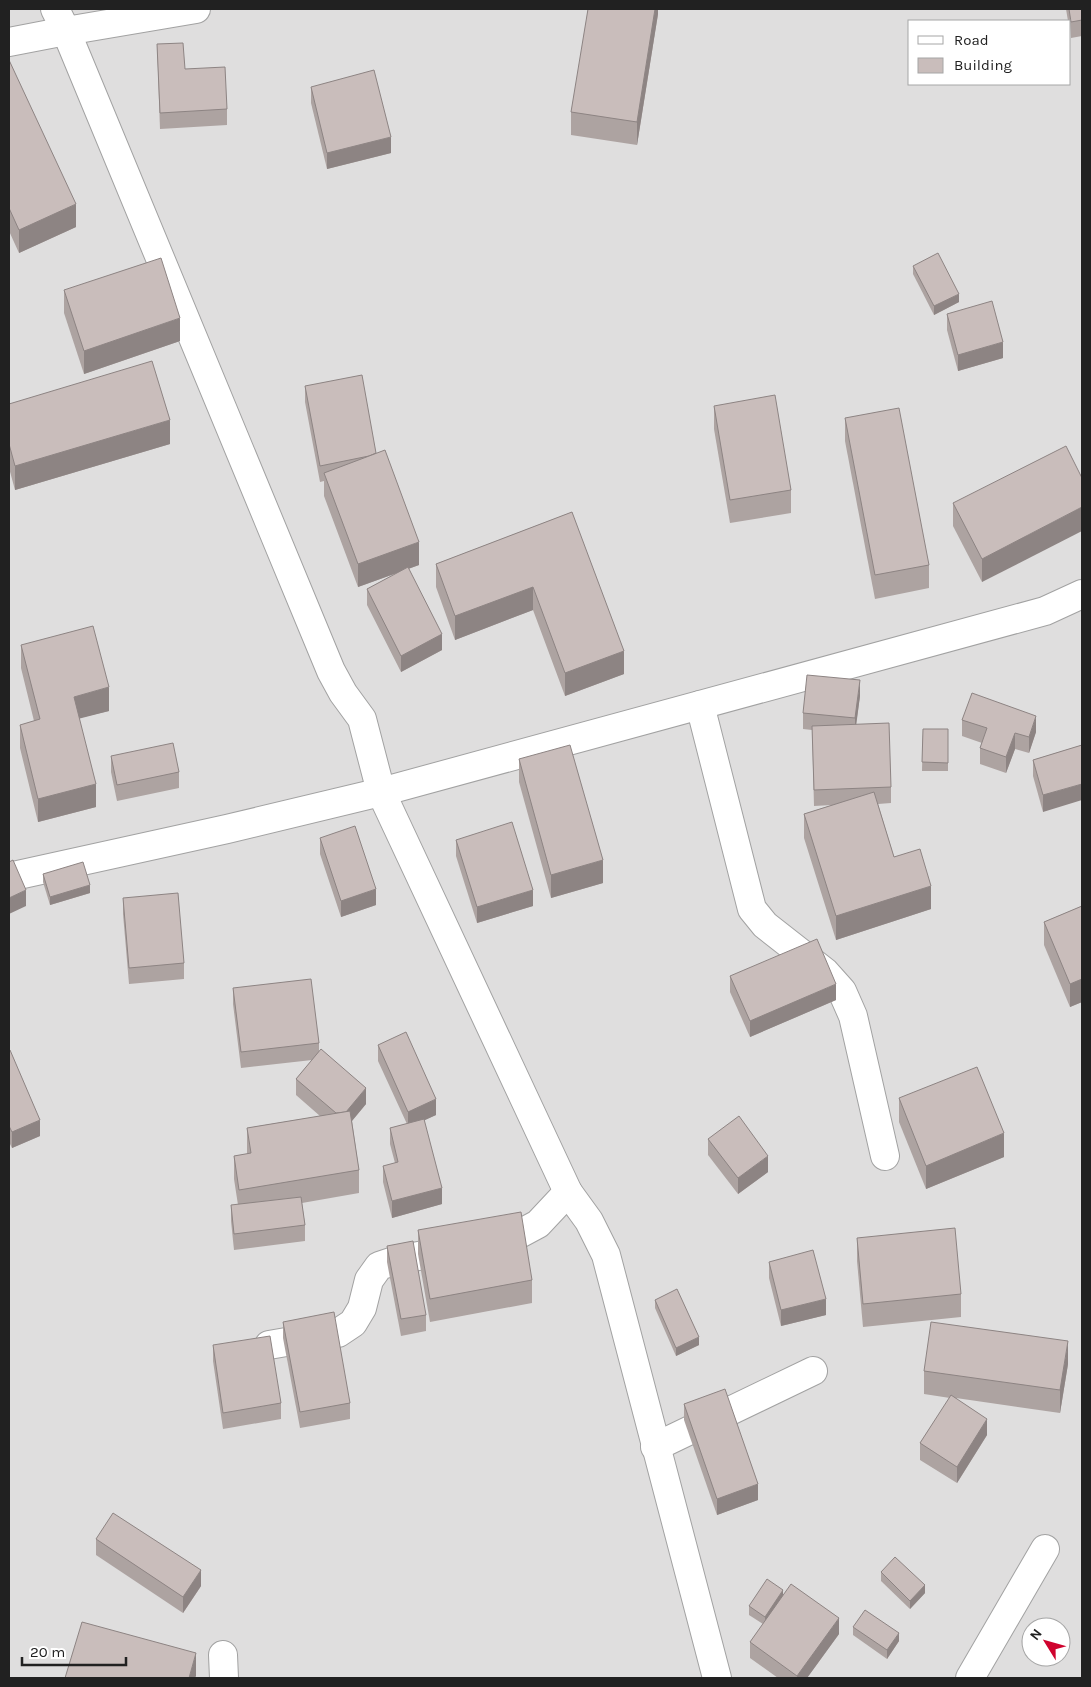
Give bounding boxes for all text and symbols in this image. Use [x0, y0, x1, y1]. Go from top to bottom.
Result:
legend [908, 20, 1071, 85]
text: Road [954, 31, 989, 49]
text: Building [954, 56, 1012, 74]
north arrow [1021, 1617, 1071, 1667]
text: N [1026, 1625, 1046, 1644]
scale bar [22, 1634, 126, 1666]
text: 20 m [30, 1643, 65, 1661]

